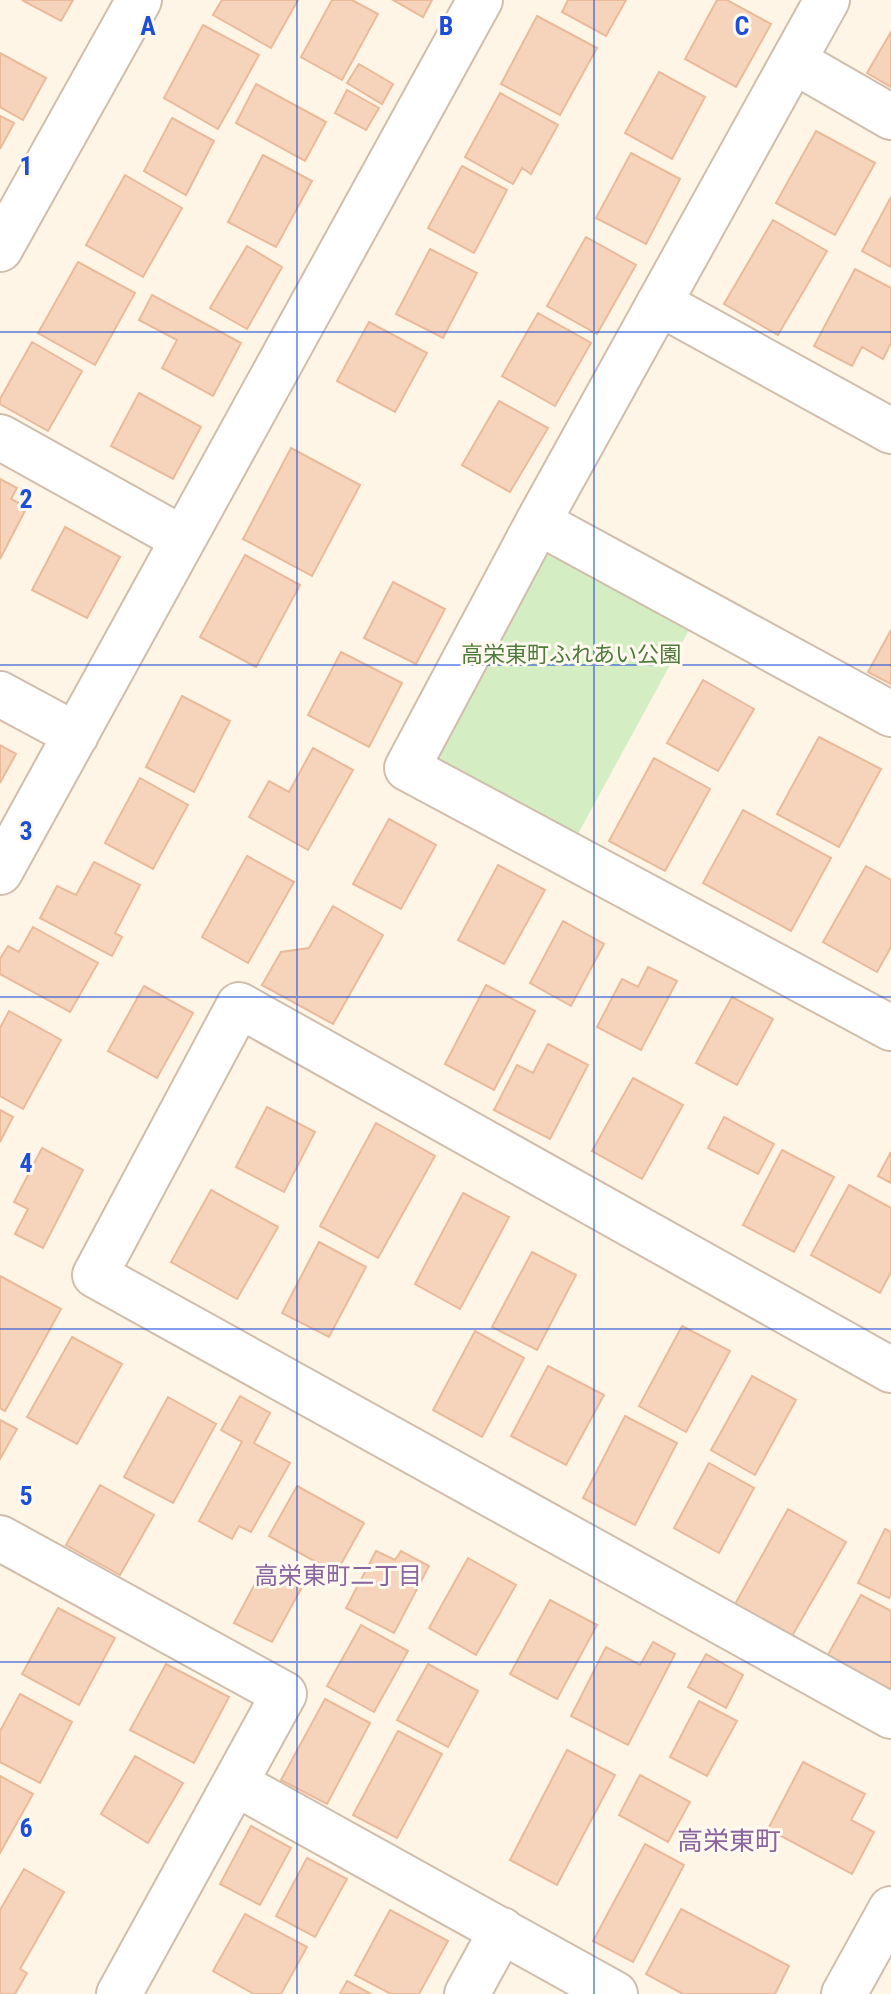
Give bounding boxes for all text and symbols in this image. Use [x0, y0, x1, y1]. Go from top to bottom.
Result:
text: A [140, 11, 156, 41]
text: B [439, 11, 453, 41]
text: C [735, 11, 750, 41]
text: 1 [19, 151, 33, 181]
text: 2 [19, 484, 33, 514]
park label: 高栄東町ふれあい公園 [461, 642, 681, 667]
text: 3 [19, 816, 33, 846]
text: 4 [19, 1148, 33, 1178]
text: 5 [19, 1481, 33, 1511]
district label: 高栄東町二丁目 [254, 1562, 422, 1590]
text: 6 [19, 1813, 33, 1843]
district label: 高栄東町 [677, 1826, 781, 1856]

